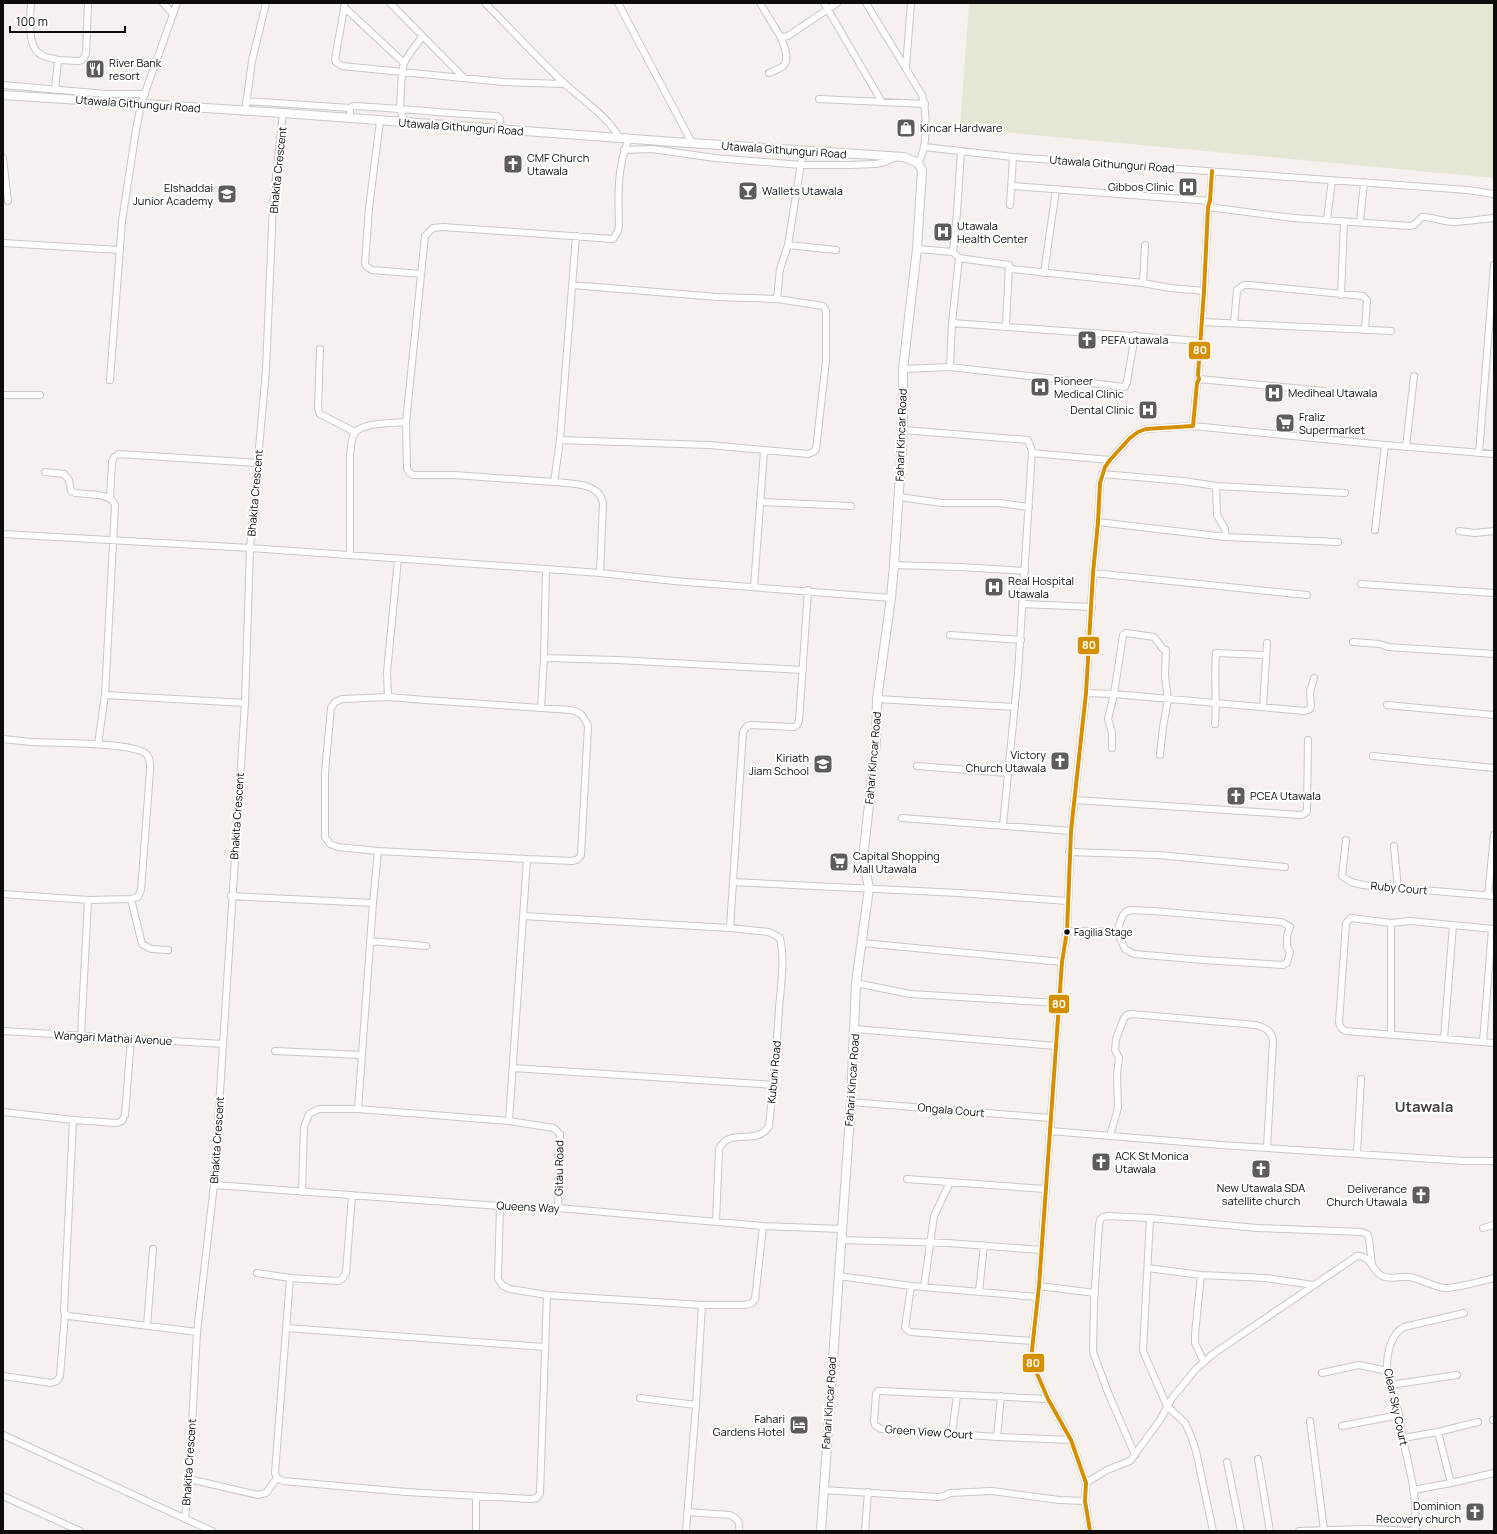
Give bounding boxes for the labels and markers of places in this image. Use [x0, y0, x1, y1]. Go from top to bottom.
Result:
place label: River Bank resort [109, 55, 162, 83]
restaurant icon: River Bank resort [84, 58, 106, 80]
shop icon: Kincar Hardware [895, 117, 917, 139]
place label: Kincar Hardware [920, 120, 1003, 135]
place label: CMF Church Utawala [527, 150, 589, 178]
church icon: CMF Church Utawala [502, 153, 524, 175]
hospital icon: Gibbos Clinic [1177, 176, 1199, 198]
place label: Gibbos Clinic [1108, 179, 1174, 194]
place label: Elshaddai Junior Academy [133, 180, 213, 208]
bar icon: Wallets Utawala [737, 180, 759, 202]
school or university icon: Elshaddai Junior Academy [216, 183, 238, 205]
place label: Wallets Utawala [762, 183, 843, 198]
place label: Utawala Health Center [957, 218, 1028, 246]
hospital icon: Utawala Health Center [932, 221, 954, 243]
church icon: PEFA utawala [1076, 329, 1098, 351]
place label: PEFA utawala [1101, 332, 1168, 347]
place label: Pioneer Medical Clinic [1054, 373, 1124, 401]
hospital icon: Pioneer Medical Clinic [1029, 376, 1051, 398]
hospital icon: Mediheal Utawala [1263, 382, 1285, 404]
place label: Mediheal Utawala [1288, 385, 1377, 400]
hospital icon: Dental Clinic [1137, 399, 1159, 421]
place label: Dental Clinic [1070, 402, 1134, 417]
place label: Fraliz Supermarket [1299, 409, 1365, 437]
supermarket icon: Fraliz Supermarket [1274, 412, 1296, 434]
place label: Real Hospital Utawala [1008, 573, 1074, 601]
hospital icon: Real Hospital Utawala [983, 576, 1005, 598]
place label: Victory Church Utawala [965, 747, 1046, 775]
place label: Kiriath Jiam School [749, 750, 809, 778]
church icon: Victory Church Utawala [1049, 750, 1071, 772]
school or university icon: Kiriath Jiam School [812, 753, 834, 775]
church icon: PCEA Utawala [1225, 785, 1247, 807]
place label: PCEA Utawala [1250, 788, 1321, 803]
place label: Capital Shopping Mall Utawala [853, 848, 940, 876]
supermarket icon: Capital Shopping Mall Utawala [828, 851, 850, 873]
place label: Fagilia Stage [1074, 925, 1133, 939]
marker: Fagilia Stage [1062, 927, 1072, 937]
place label: ACK St Monica Utawala [1115, 1148, 1189, 1176]
church icon: ACK St Monica Utawala [1090, 1151, 1112, 1173]
church icon: New Utawala SDA satellite church [1250, 1158, 1272, 1180]
place label: New Utawala SDA satellite church [1217, 1180, 1305, 1208]
place label: Deliverance Church Utawala [1326, 1181, 1408, 1209]
church icon: Deliverance Church Utawala [1410, 1184, 1432, 1206]
place label: Fahari Gardens Hotel [713, 1411, 785, 1439]
hotel icon: Fahari Gardens Hotel [788, 1414, 810, 1436]
place label: Dominion Recovery church [1376, 1498, 1461, 1526]
church icon: Dominion Recovery church [1464, 1501, 1486, 1523]

